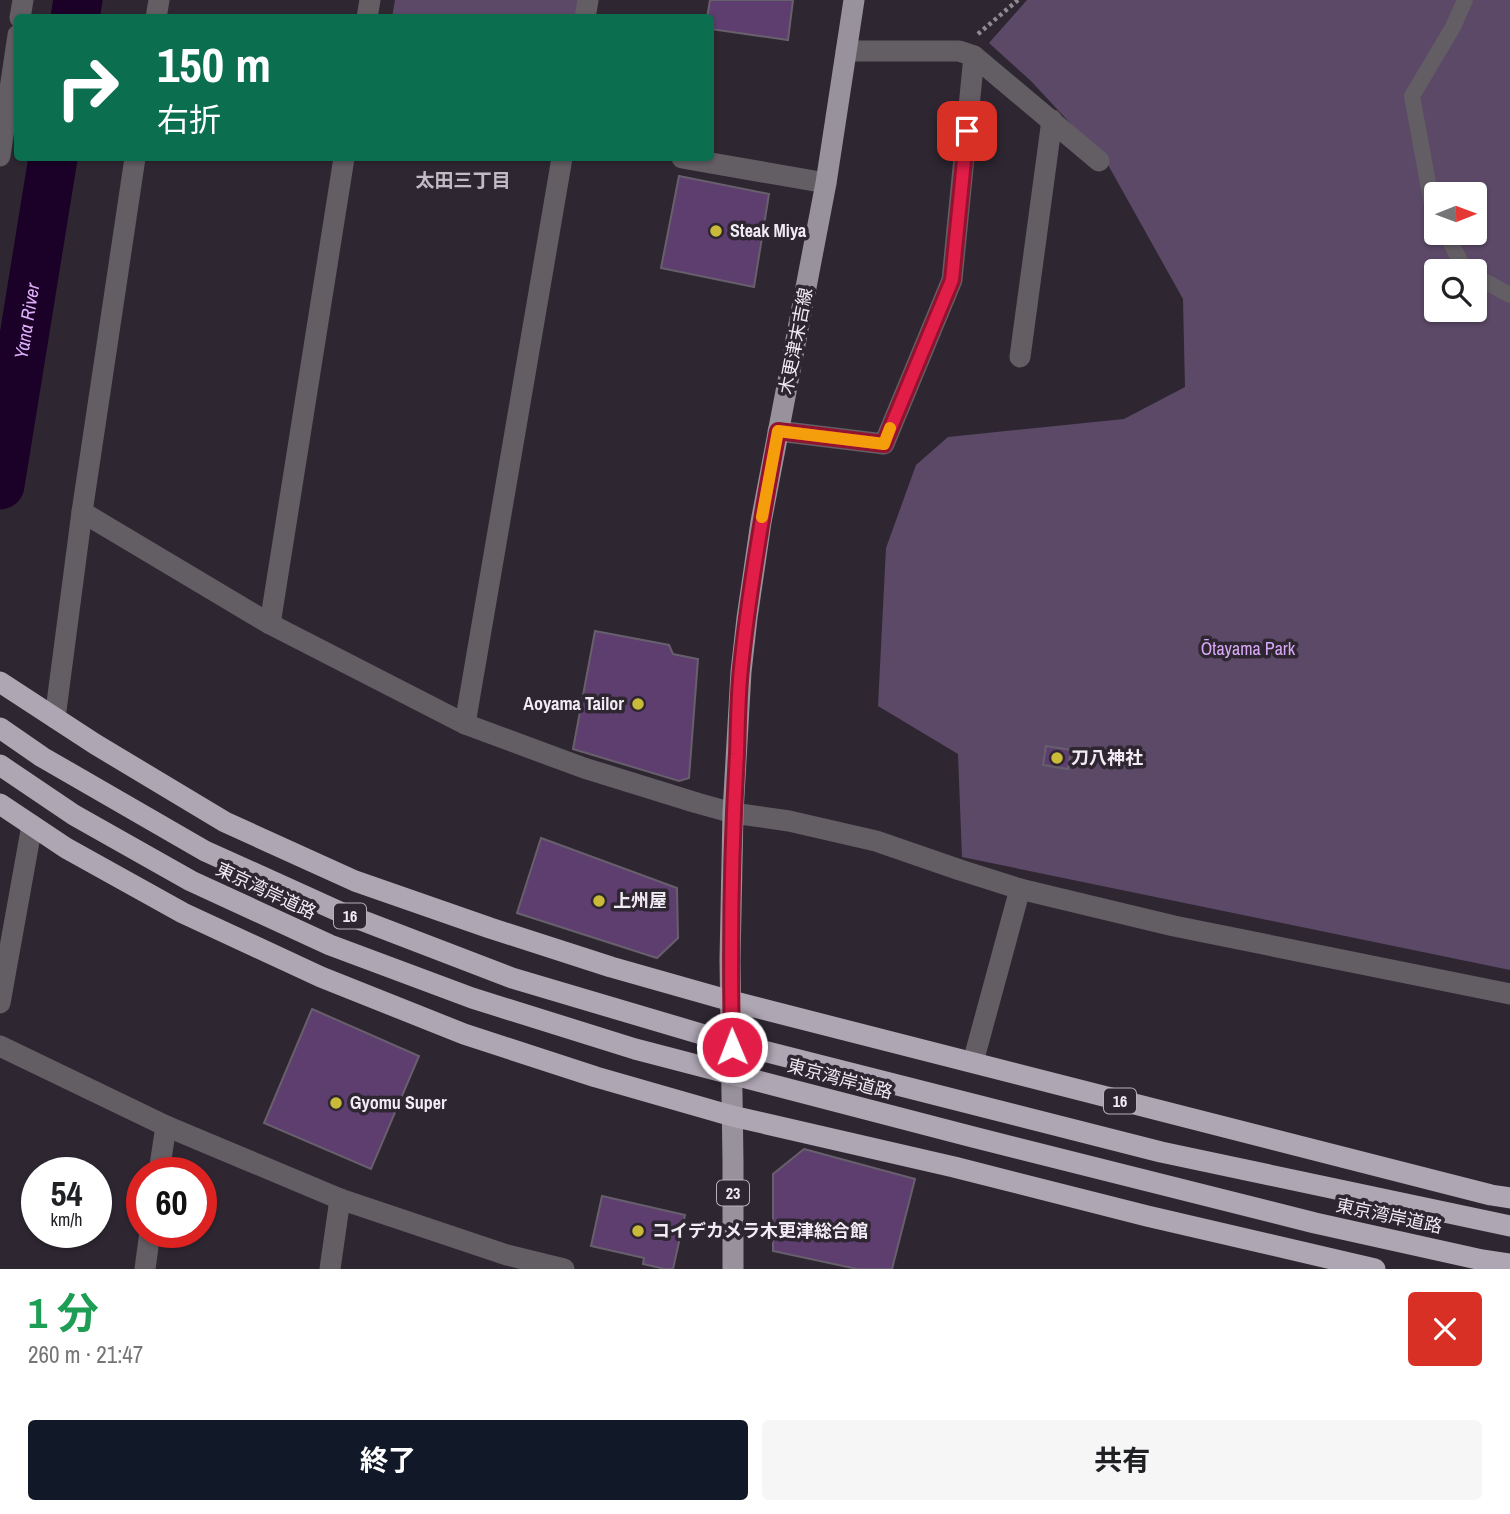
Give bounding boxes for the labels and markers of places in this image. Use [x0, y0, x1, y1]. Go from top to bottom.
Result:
pin [937, 101, 997, 161]
place label: Steak Miya [730, 218, 807, 243]
marker: Steak Miya [708, 223, 724, 239]
place label: Aoyama Tailor [523, 691, 624, 716]
marker: Aoyama Tailor [630, 696, 646, 712]
place label: 刀八神社 [1071, 745, 1143, 770]
marker: 刀八神社 [1049, 750, 1065, 766]
place label: 上州屋 [613, 888, 667, 913]
marker: 上州屋 [591, 893, 607, 909]
place label: Gyomu Super [350, 1090, 447, 1115]
marker: Gyomu Super [328, 1095, 344, 1111]
place label: コイデカメラ木更津総合館 [652, 1218, 868, 1243]
marker: コイデカメラ木更津総合館 [630, 1223, 646, 1239]

